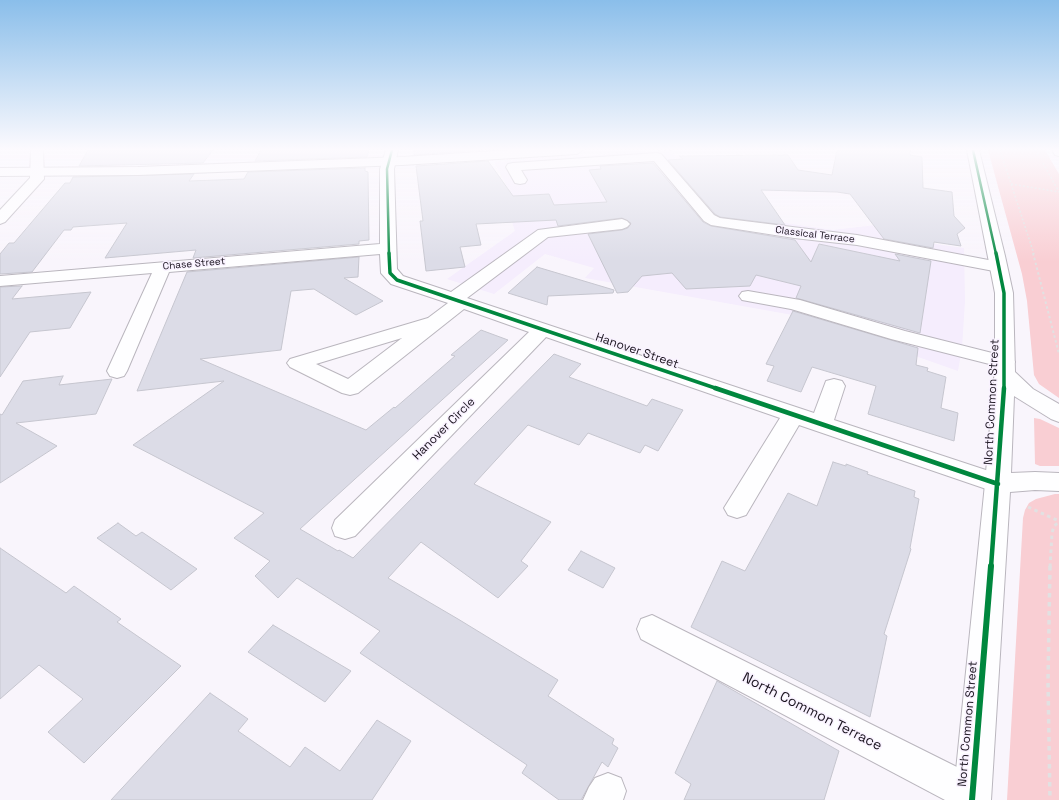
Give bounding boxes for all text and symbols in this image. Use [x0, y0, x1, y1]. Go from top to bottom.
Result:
street label: Classical Terrace [775, 224, 855, 246]
street label: Chase Street [162, 255, 226, 273]
street label: Hanover Street [594, 330, 680, 372]
street label: North Common Street [982, 339, 1002, 465]
street label: Hanover Circle [410, 395, 478, 463]
street label: North Common Street [955, 661, 981, 787]
street label: North Common Terrace [739, 669, 885, 755]

